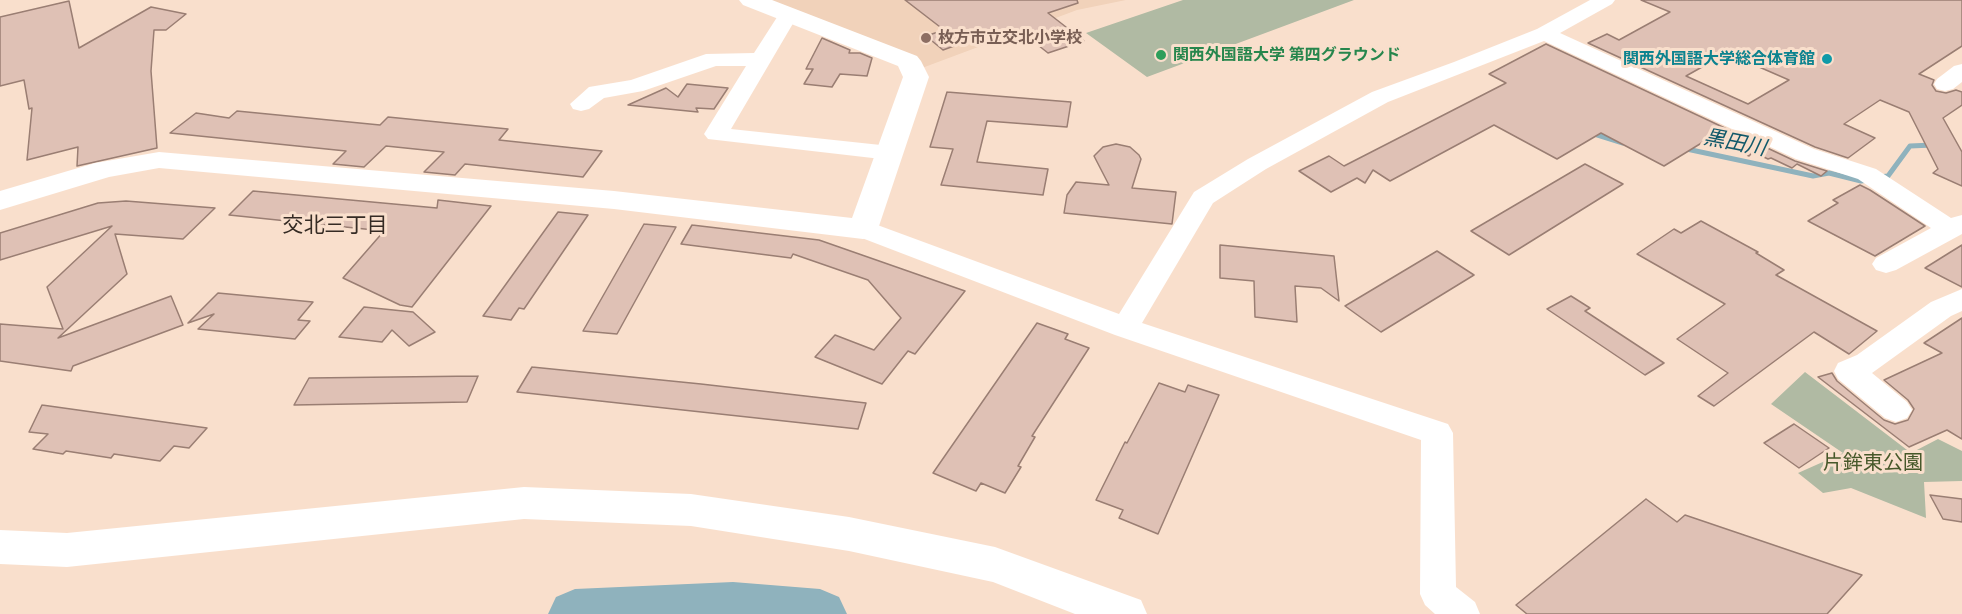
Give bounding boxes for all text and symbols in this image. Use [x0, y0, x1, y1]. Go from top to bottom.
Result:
place label: 枚方市立交北小学校 [938, 28, 1082, 48]
marker: 枚方市立交北小学校 [919, 31, 933, 45]
place label: 関西外国語大学 第四グラウンド [1173, 45, 1401, 65]
marker: 関西外国語大学 第四グラウンド [1154, 48, 1168, 62]
place label: 関西外国語大学総合体育館 [1623, 49, 1815, 69]
marker: 関西外国語大学総合体育館 [1820, 52, 1834, 66]
water label: 黒田川 [1702, 125, 1768, 161]
district label: 交北三丁目 [283, 213, 387, 239]
park label: 片鉾東公園 [1823, 451, 1923, 475]

